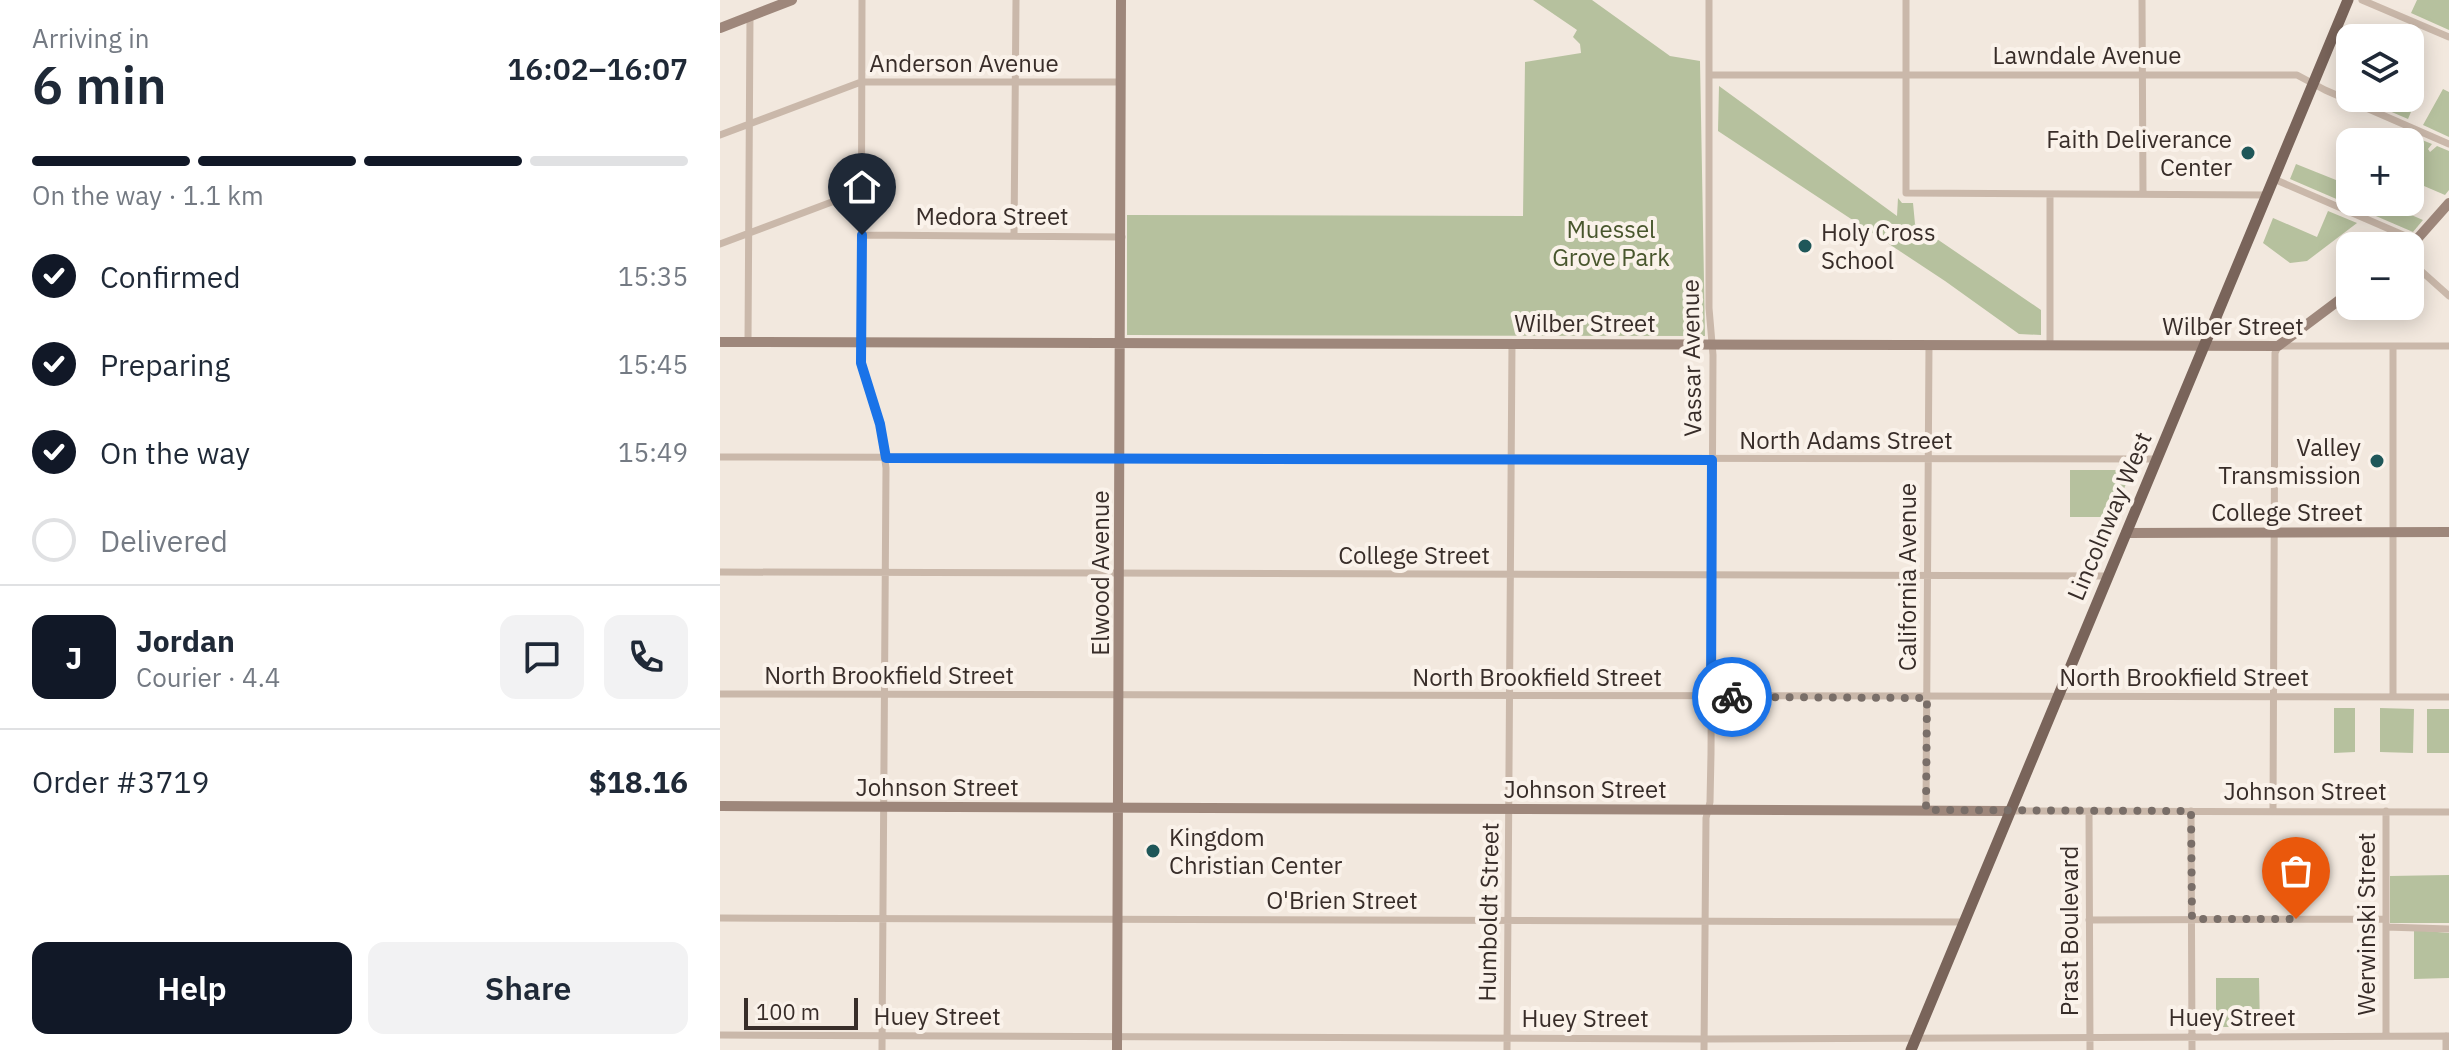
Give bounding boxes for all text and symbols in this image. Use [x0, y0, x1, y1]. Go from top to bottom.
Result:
text: Arriving in [32, 21, 149, 55]
map controls [2336, 24, 2424, 320]
button: layers [2336, 24, 2424, 112]
street label: Lawndale Avenue [1992, 39, 2182, 71]
street label: Anderson Avenue [869, 47, 1059, 79]
text: 16:02–16:07 [507, 49, 688, 88]
text: 6 min [32, 51, 167, 118]
place label: Faith Deliverance Center [2046, 123, 2232, 183]
button: + [2336, 128, 2424, 216]
marker: Faith Deliverance Center [2239, 144, 2257, 162]
pin [828, 153, 896, 235]
icon: home [840, 165, 884, 209]
text: On the way · 1.1 km [32, 178, 264, 212]
street label: Medora Street [915, 200, 1069, 232]
park label: Muessel Grove Park [1552, 213, 1670, 273]
place label: Holy Cross School [1821, 216, 1936, 276]
button: − [2336, 232, 2424, 320]
marker: Holy Cross School [1796, 237, 1814, 255]
icon: check [32, 254, 76, 298]
text: Confirmed [100, 257, 241, 296]
text: 15:35 [618, 259, 688, 293]
street label: Vassar Avenue [1674, 279, 1708, 437]
street label: Wilber Street [1514, 307, 1656, 339]
street label: Wilber Street [2162, 310, 2304, 342]
icon: check [32, 342, 76, 386]
text: Preparing [100, 345, 230, 384]
text: 15:45 [618, 347, 688, 381]
street label: North Adams Street [1739, 424, 1953, 456]
street label: Lincolnway West [2059, 427, 2159, 605]
icon: check [32, 430, 76, 474]
place label: Valley Transmission [2218, 431, 2361, 491]
text: On the way [100, 433, 250, 472]
text: 15:49 [618, 435, 688, 469]
marker: Valley Transmission [2368, 452, 2386, 470]
street label: California Avenue [1891, 483, 1923, 671]
street label: Elwood Avenue [1084, 490, 1116, 656]
street label: College Street [2211, 496, 2363, 528]
text: Delivered [100, 521, 228, 560]
street label: College Street [1338, 539, 1490, 571]
button: chat [500, 615, 584, 699]
button: phone [604, 615, 688, 699]
text: Jordan [136, 621, 235, 660]
text: J [66, 638, 82, 677]
courier [1692, 657, 1772, 737]
street label: North Brookfield Street [764, 659, 1014, 691]
text: Courier · 4.4 [136, 660, 280, 694]
street label: North Brookfield Street [1412, 661, 1662, 693]
street label: North Brookfield Street [2059, 661, 2309, 693]
icon: bike [1710, 675, 1754, 719]
text: Order #3719 [32, 762, 209, 801]
text: $18.16 [589, 762, 688, 801]
street label: Johnson Street [855, 771, 1019, 803]
street label: Johnson Street [1503, 773, 1667, 805]
street label: Johnson Street [2223, 775, 2387, 807]
place label: Kingdom Christian Center [1169, 821, 1343, 881]
street label: Humboldt Street [1470, 822, 1506, 1002]
street label: Werwinski Street [2350, 832, 2382, 1016]
pin [2262, 837, 2330, 919]
marker: Kingdom Christian Center [1144, 842, 1162, 860]
street label: Prast Boulevard [2053, 846, 2085, 1016]
icon: bag [2274, 849, 2318, 893]
street label: O'Brien Street [1266, 884, 1418, 916]
button: Help [32, 942, 352, 1034]
button: Share [368, 942, 688, 1034]
scale bar [744, 994, 858, 1030]
text: 100 m [756, 997, 820, 1026]
street label: Huey Street [873, 1000, 1001, 1032]
street label: Huey Street [2168, 1001, 2296, 1033]
street label: Huey Street [1521, 1002, 1649, 1034]

